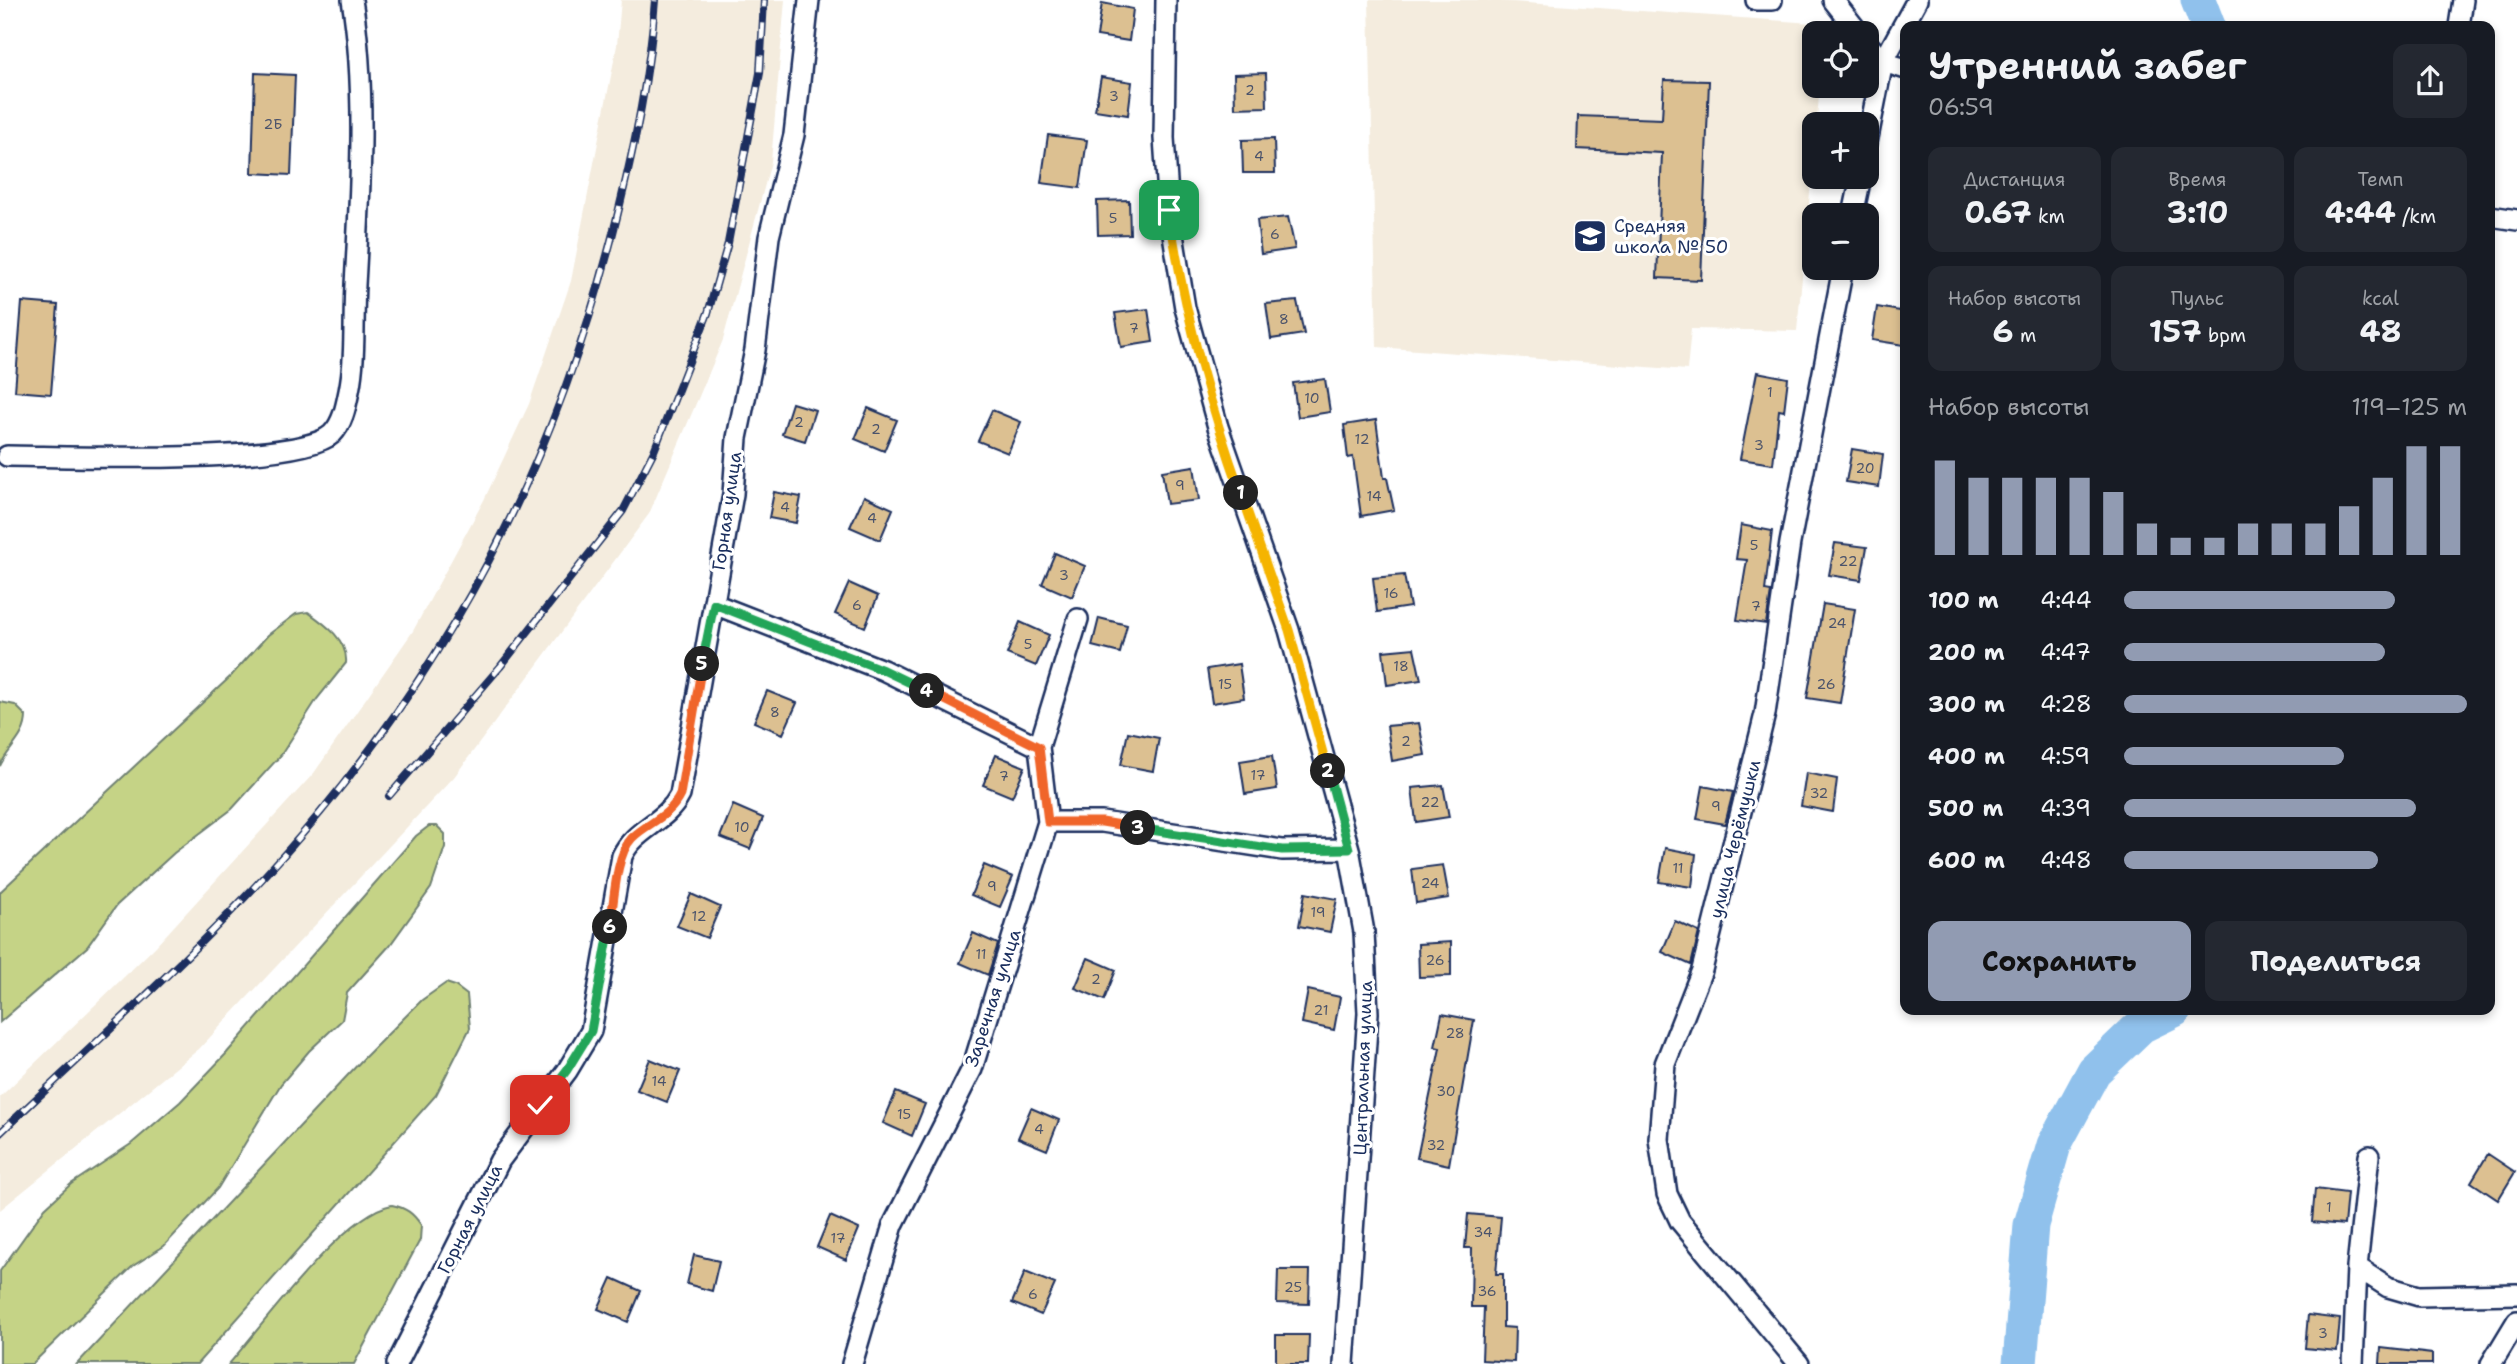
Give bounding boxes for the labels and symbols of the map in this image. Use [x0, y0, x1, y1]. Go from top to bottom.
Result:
house number: 2 [1245, 81, 1255, 99]
house number: 3 [1109, 87, 1119, 105]
house number: 2Б [263, 115, 283, 133]
house number: 4 [1254, 147, 1264, 165]
pin [1139, 180, 1199, 240]
house number: 5 [1109, 209, 1117, 227]
place label: Средняя школа № 50 [1614, 214, 1728, 259]
school or university icon: Средняя школа № 50 [1571, 217, 1609, 255]
house number: 6 [1270, 225, 1280, 243]
house number: 8 [1279, 310, 1289, 328]
house number: 7 [1129, 319, 1139, 337]
house number: 1 [1767, 383, 1773, 401]
house number: 10 [1304, 389, 1320, 407]
house number: 2 [794, 413, 804, 431]
house number: 2 [871, 420, 881, 438]
house number: 12 [1355, 430, 1369, 448]
house number: 3 [1754, 436, 1764, 454]
street label: Горная улица [707, 450, 747, 572]
house number: 20 [1855, 459, 1875, 477]
house number: 9 [1175, 476, 1185, 494]
pin: 1 [1224, 476, 1258, 510]
house number: 14 [1366, 487, 1382, 505]
house number: 4 [780, 498, 790, 516]
house number: 4 [867, 509, 877, 527]
house number: 5 [1750, 536, 1758, 554]
house number: 22 [1839, 552, 1857, 570]
house number: 3 [1059, 566, 1069, 584]
house number: 16 [1383, 584, 1399, 602]
house number: 6 [852, 596, 862, 614]
house number: 7 [1751, 597, 1761, 615]
house number: 24 [1828, 614, 1847, 632]
house number: 5 [1024, 635, 1032, 653]
pin: 5 [684, 646, 720, 682]
house number: 18 [1393, 657, 1409, 675]
pin: 4 [909, 674, 944, 708]
house number: 15 [1218, 675, 1232, 693]
house number: 26 [1817, 675, 1836, 693]
house number: 8 [770, 703, 780, 721]
house number: 2 [1401, 732, 1411, 750]
pin: 2 [1310, 754, 1346, 788]
street label: улица Черёмушки [1704, 757, 1766, 921]
house number: 17 [1251, 766, 1265, 784]
house number: 7 [999, 767, 1009, 785]
house number: 32 [1810, 784, 1828, 802]
house number: 22 [1421, 793, 1439, 811]
house number: 9 [1711, 797, 1721, 815]
pin: 3 [1120, 810, 1156, 846]
house number: 10 [734, 818, 750, 836]
house number: 11 [1672, 859, 1684, 877]
house number: 24 [1421, 874, 1440, 892]
house number: 9 [987, 877, 997, 895]
house number: 19 [1310, 903, 1326, 921]
house number: 12 [692, 907, 706, 925]
pin: 6 [592, 909, 628, 944]
street label: Заречная улица [959, 926, 1027, 1070]
house number: 11 [975, 945, 987, 963]
house number: 26 [1426, 951, 1445, 969]
house number: 2 [1091, 970, 1101, 988]
street label: Центральная улица [1348, 980, 1378, 1156]
house number: 21 [1314, 1001, 1328, 1019]
house number: 28 [1445, 1024, 1465, 1042]
house number: 14 [651, 1072, 667, 1090]
pin [510, 1075, 570, 1135]
house number: 30 [1436, 1082, 1456, 1100]
house number: 15 [897, 1105, 911, 1123]
house number: 4 [1034, 1120, 1044, 1138]
house number: 32 [1427, 1136, 1445, 1154]
street label: Горная улица [432, 1160, 508, 1278]
house number: 1 [2326, 1198, 2332, 1216]
house number: 34 [1473, 1223, 1493, 1241]
house number: 17 [831, 1229, 845, 1247]
house number: 25 [1284, 1278, 1302, 1296]
house number: 36 [1477, 1282, 1497, 1300]
house number: 6 [1028, 1285, 1038, 1303]
house number: 3 [2318, 1324, 2328, 1342]

